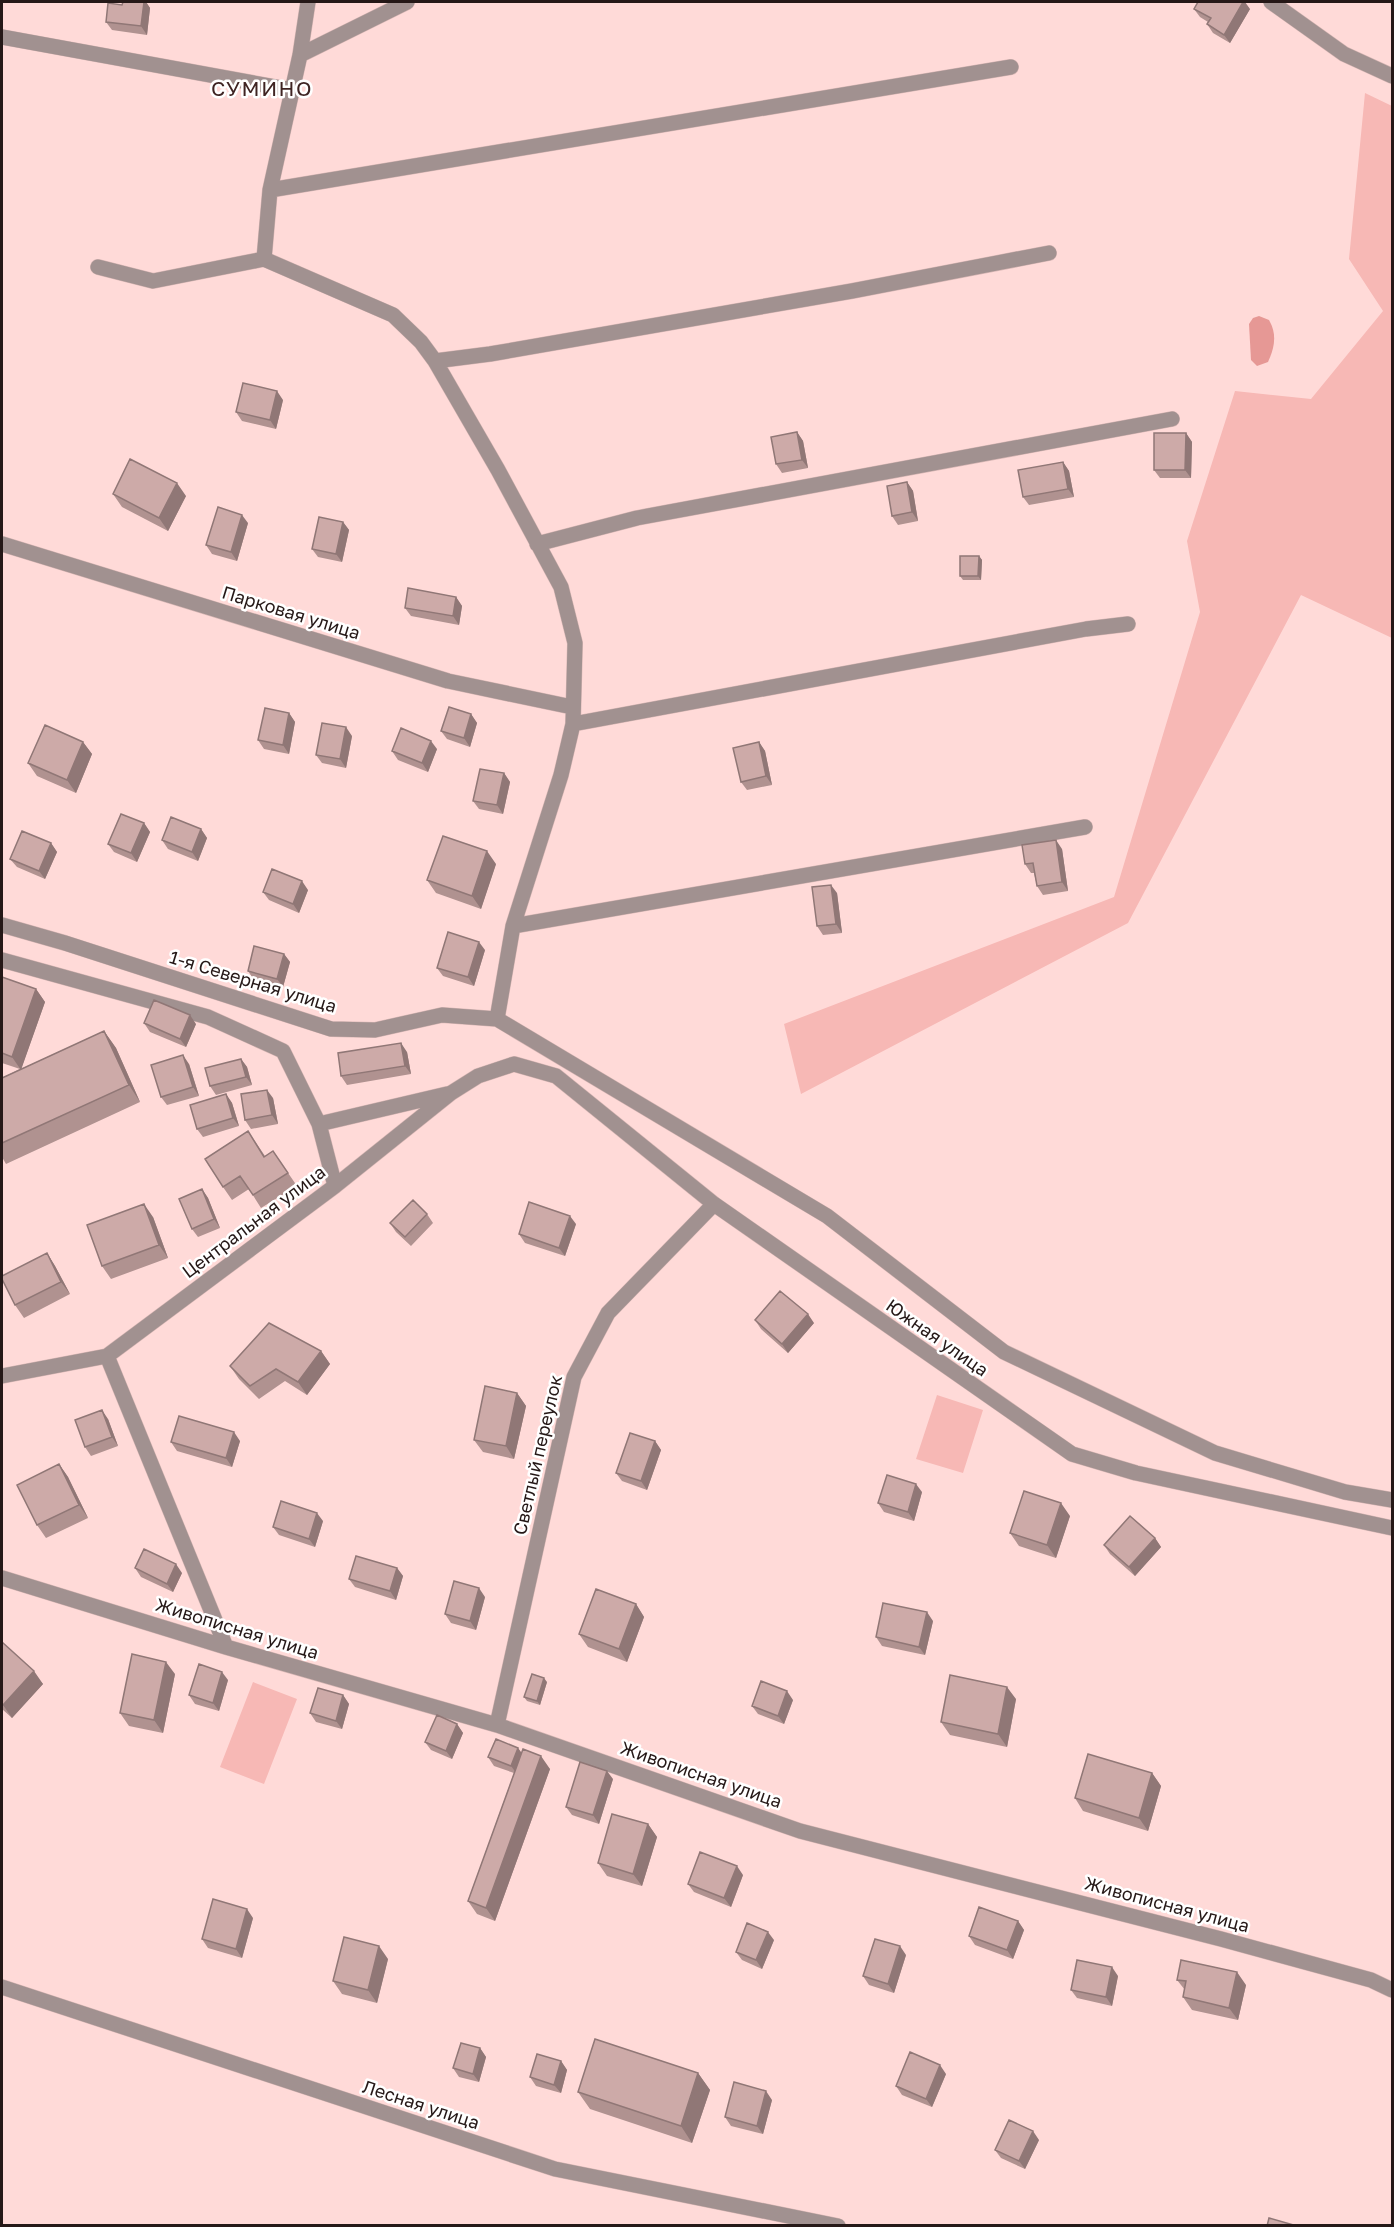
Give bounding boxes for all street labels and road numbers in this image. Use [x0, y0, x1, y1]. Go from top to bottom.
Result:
street label: Парковая улица [220, 581, 363, 644]
street label: 1-я Северная улица [167, 945, 339, 1017]
street label: Центральная улица [177, 1160, 329, 1282]
street label: Южная улица [882, 1294, 993, 1381]
street label: Светлый переулок [508, 1373, 566, 1537]
street label: Живописная улица [153, 1593, 322, 1663]
street label: Живописная улица [618, 1736, 785, 1812]
street label: Живописная улица [1083, 1871, 1252, 1937]
street label: Лесная улица [360, 2075, 483, 2133]

